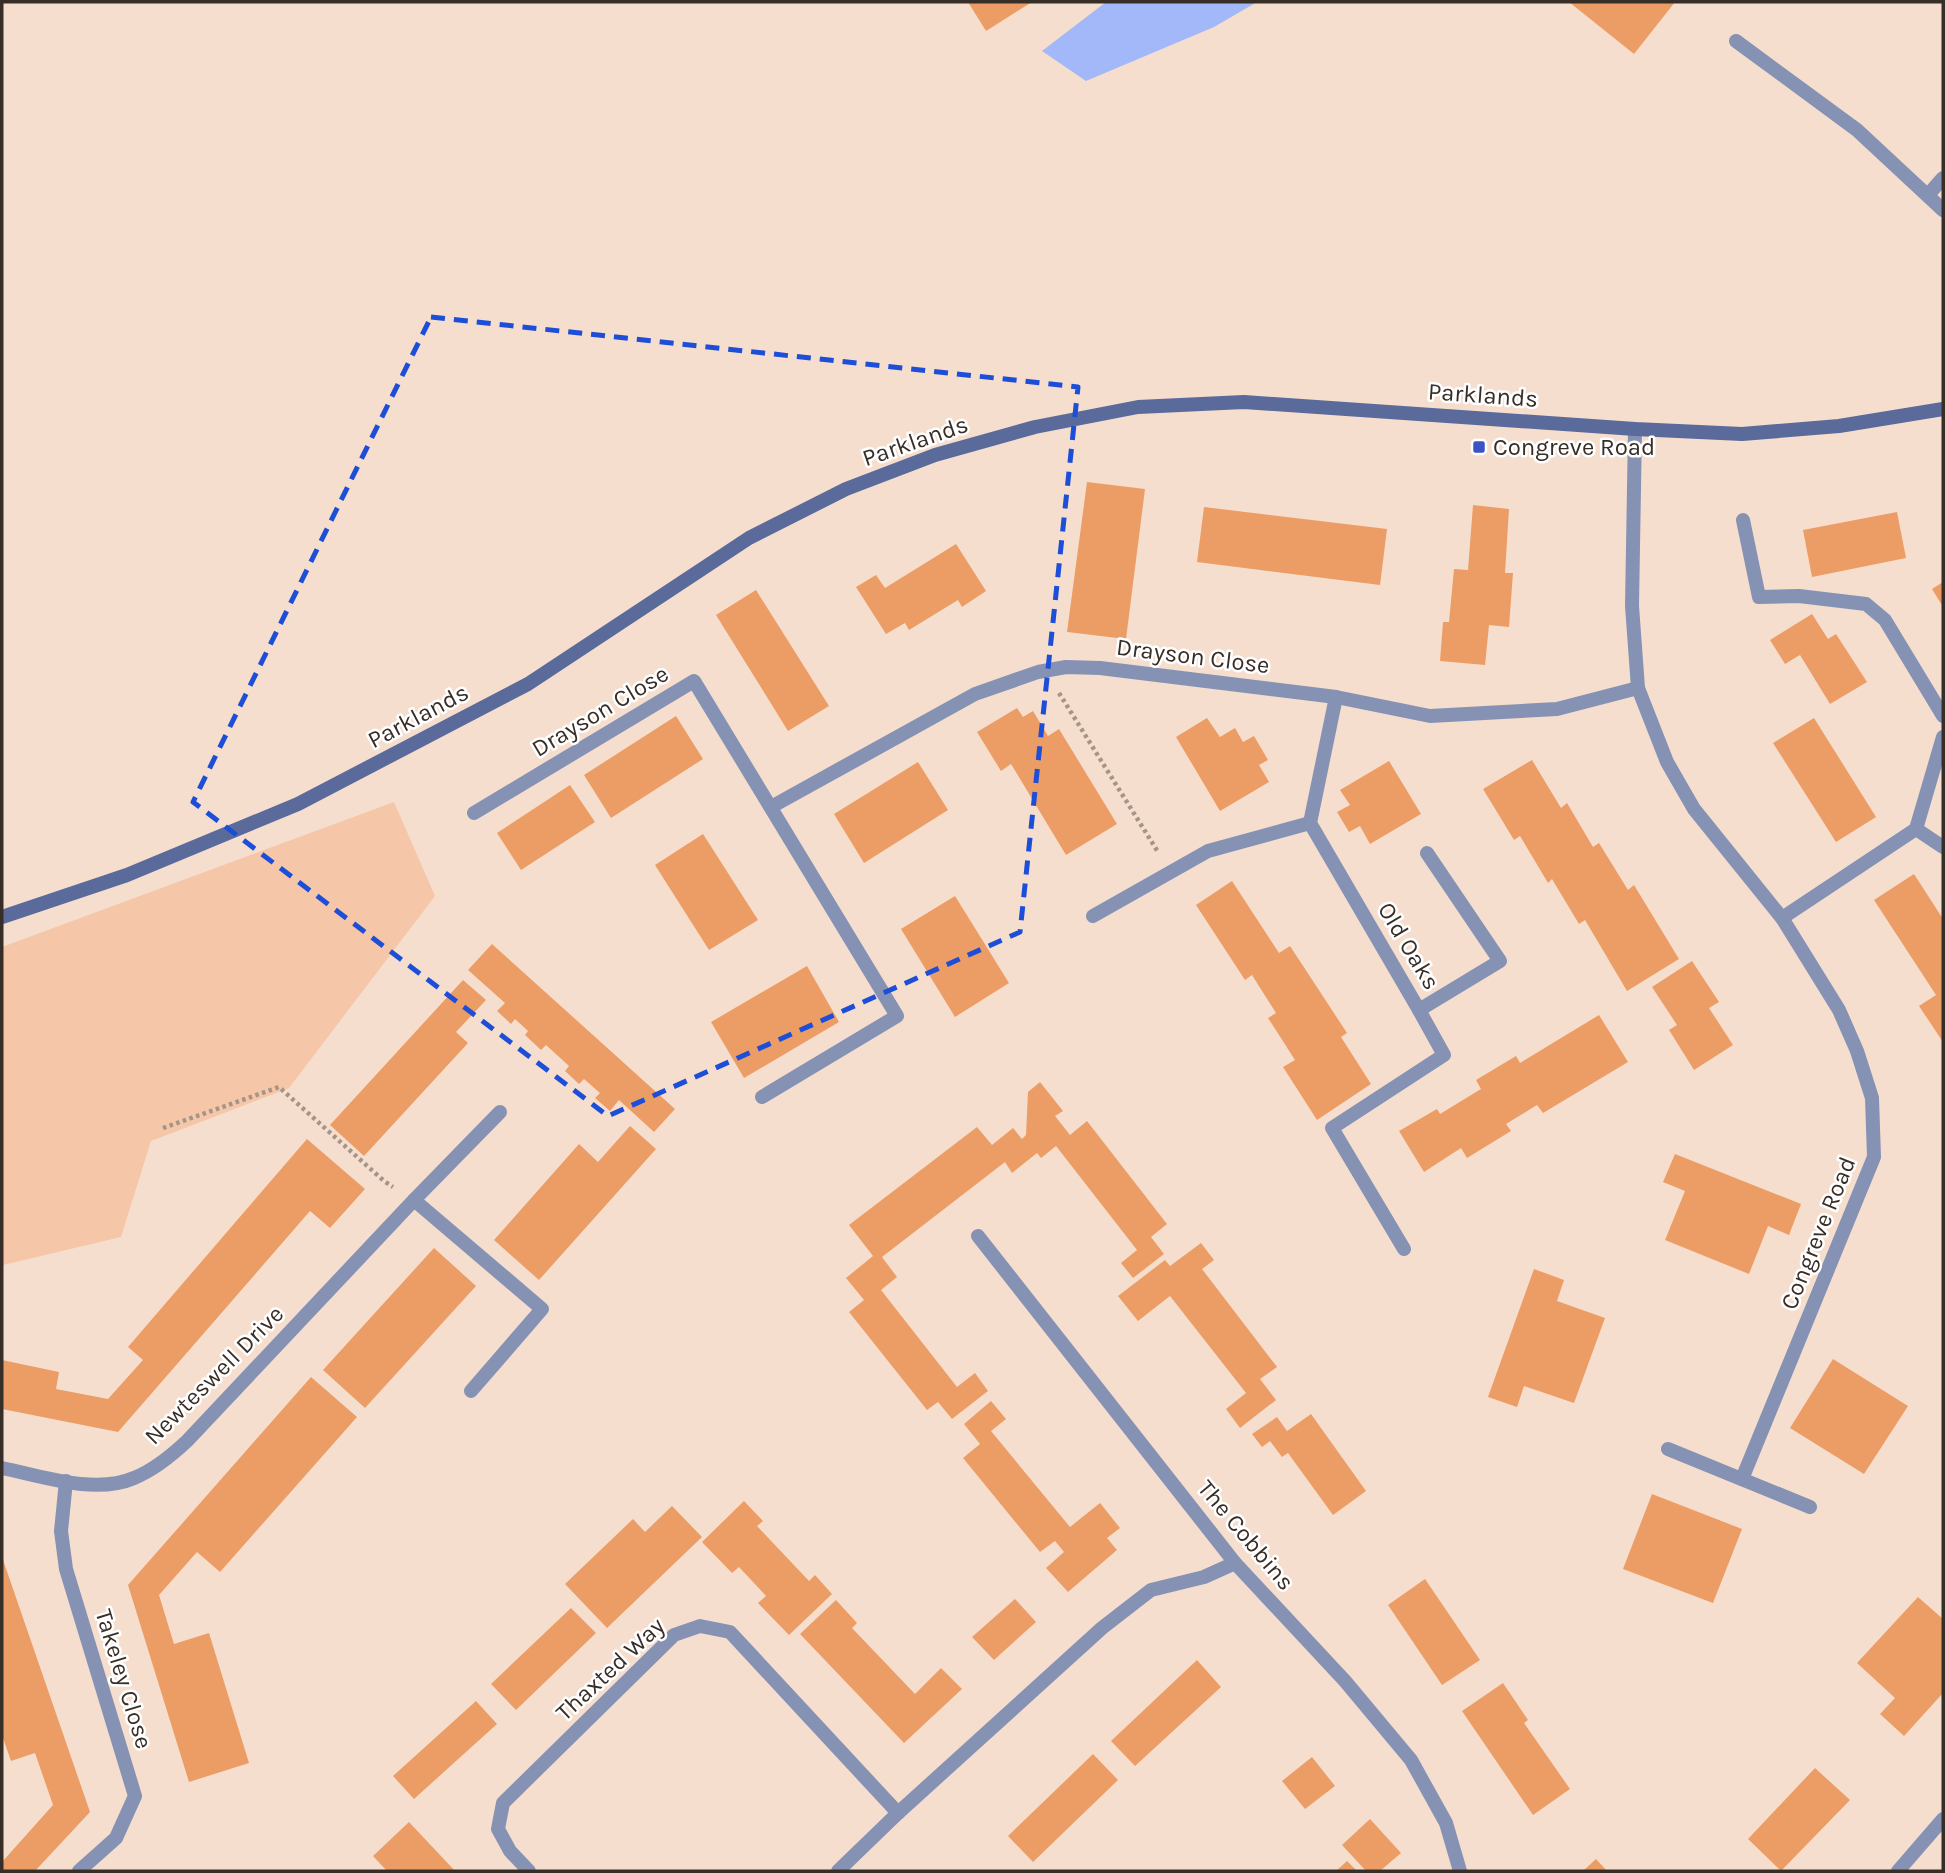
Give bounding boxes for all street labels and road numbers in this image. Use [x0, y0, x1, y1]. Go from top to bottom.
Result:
street label: Parklands [1427, 377, 1539, 413]
street label: Parklands [858, 410, 972, 472]
street label: Drayson Close [1115, 633, 1271, 679]
street label: Drayson Close [527, 659, 673, 763]
street label: Parklands [363, 678, 473, 754]
street label: Old Oaks [1372, 897, 1446, 995]
street label: Congreve Road [1775, 1153, 1861, 1313]
street label: Newteswell Drive [139, 1300, 289, 1450]
street label: The Cobbins [1192, 1474, 1300, 1596]
street label: Takeley Close [90, 1606, 158, 1752]
street label: Thaxted Way [550, 1612, 670, 1726]

